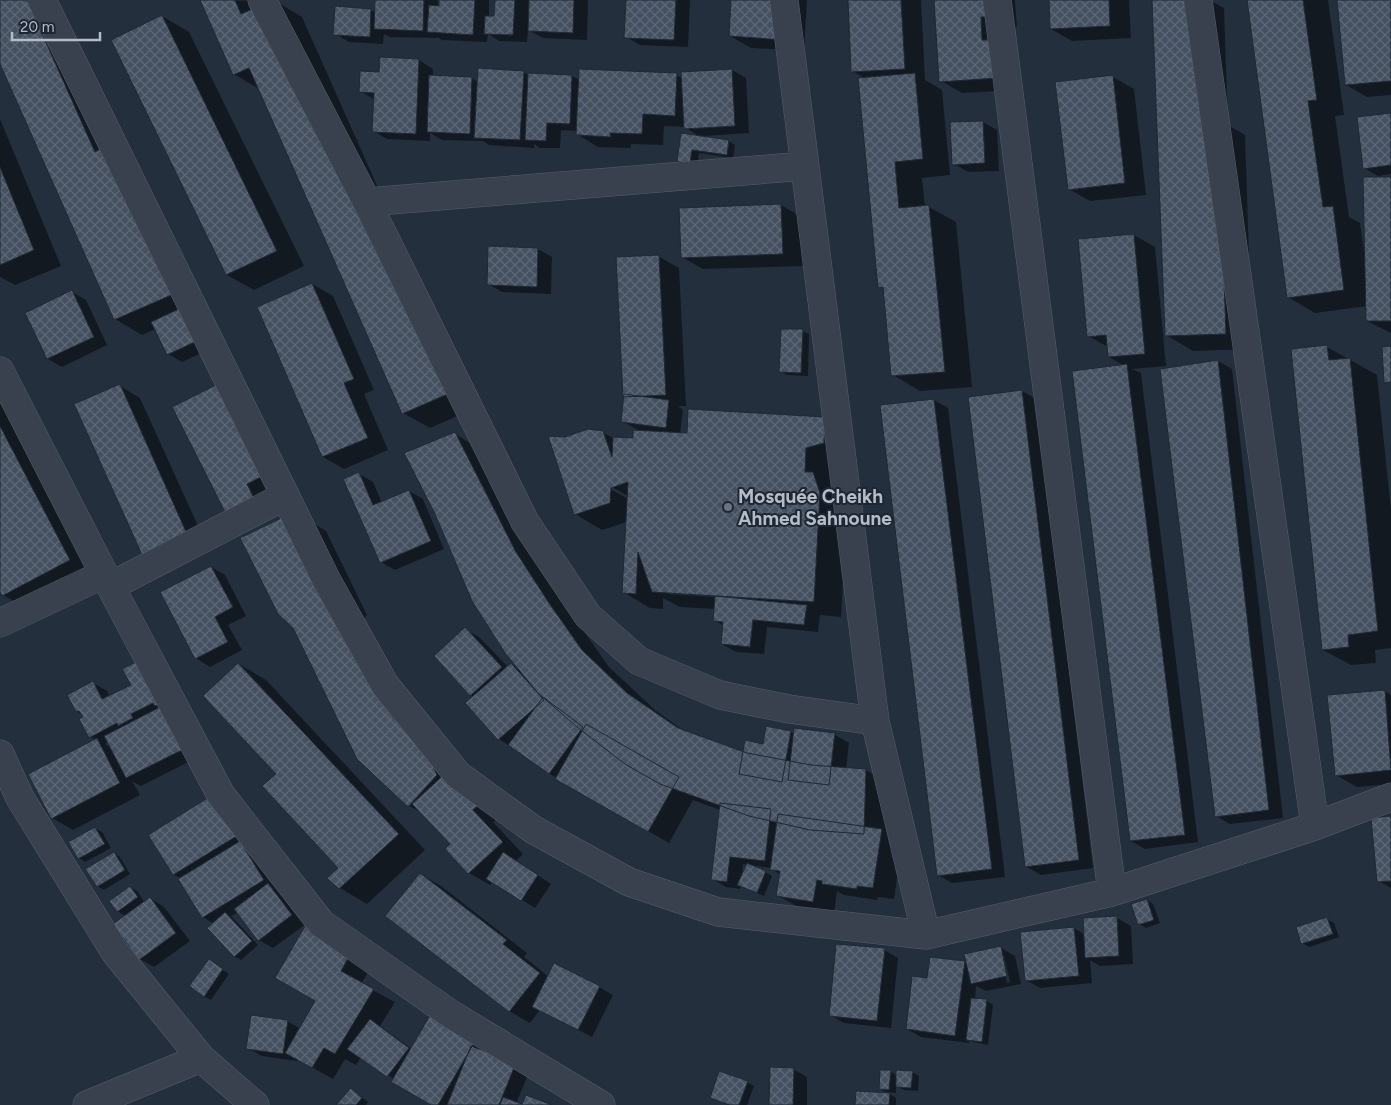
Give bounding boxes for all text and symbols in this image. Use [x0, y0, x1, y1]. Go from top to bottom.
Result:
scale bar [12, 10, 100, 42]
text: 20 m [20, 18, 54, 36]
place label: Mosquée Cheikh Ahmed Sahnoune [738, 485, 892, 530]
marker: Mosquée Cheikh Ahmed Sahnoune [722, 501, 734, 513]

